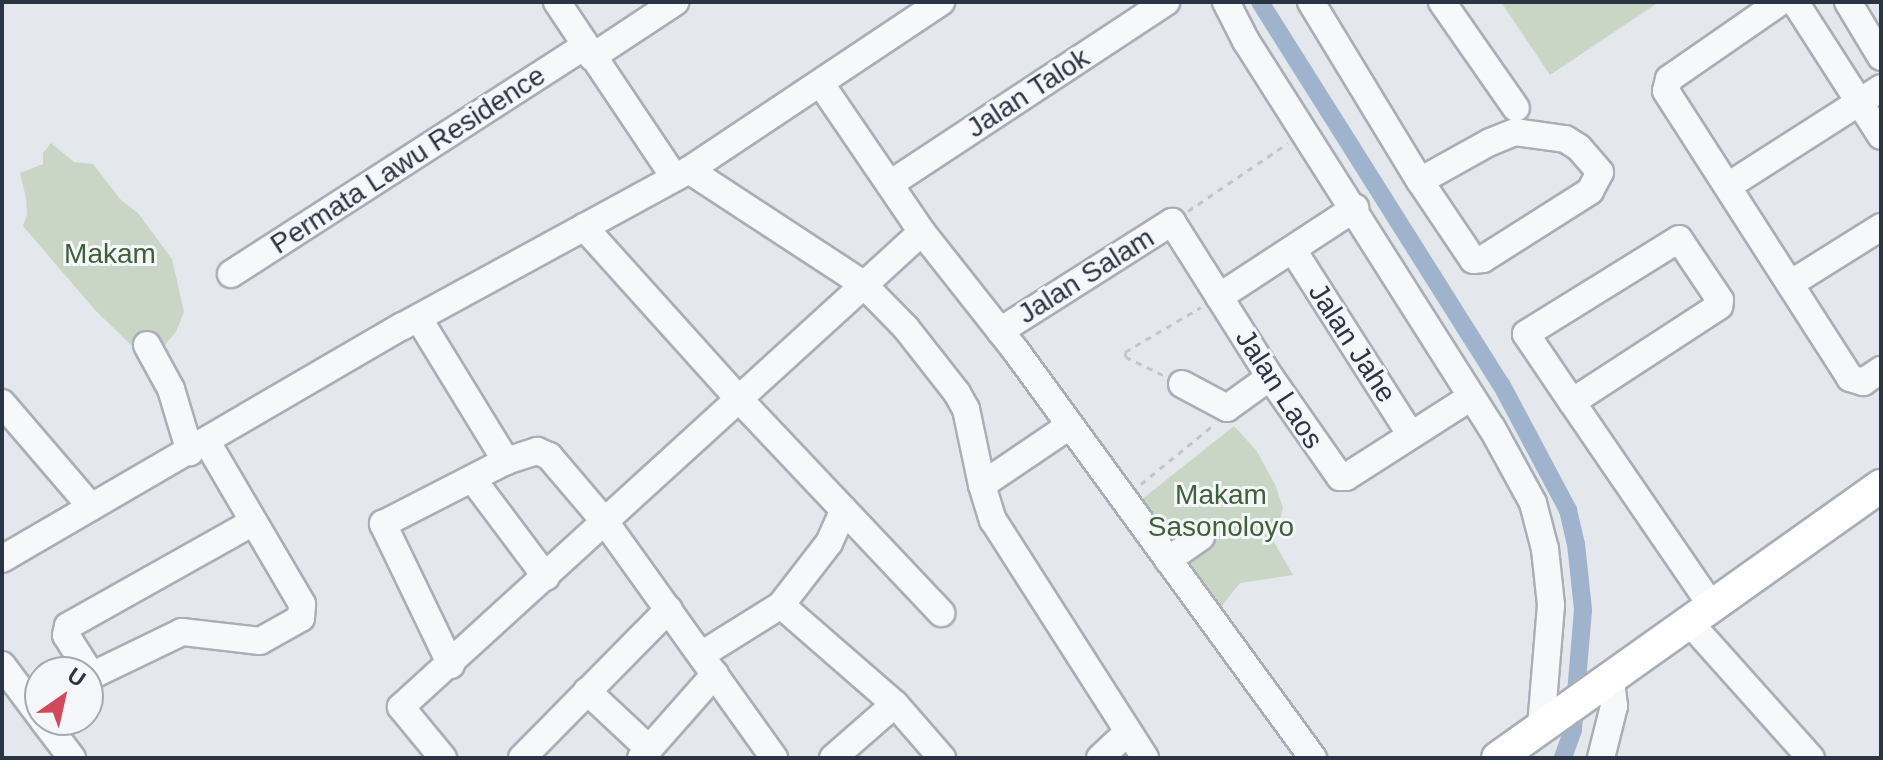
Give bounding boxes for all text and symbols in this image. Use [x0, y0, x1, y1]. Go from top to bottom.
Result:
street label: Jalan Talok [960, 41, 1096, 145]
street label: Permata Lawu Residence [264, 59, 552, 261]
street label: Jalan Salam [1012, 221, 1160, 331]
park label: Makam [64, 237, 156, 271]
street label: Jalan Jahe [1301, 277, 1403, 409]
street label: Jalan Laos [1228, 323, 1330, 455]
park label: Makam Sasonoloyo [1148, 478, 1294, 544]
north arrow [24, 656, 104, 736]
text: U [63, 663, 90, 692]

